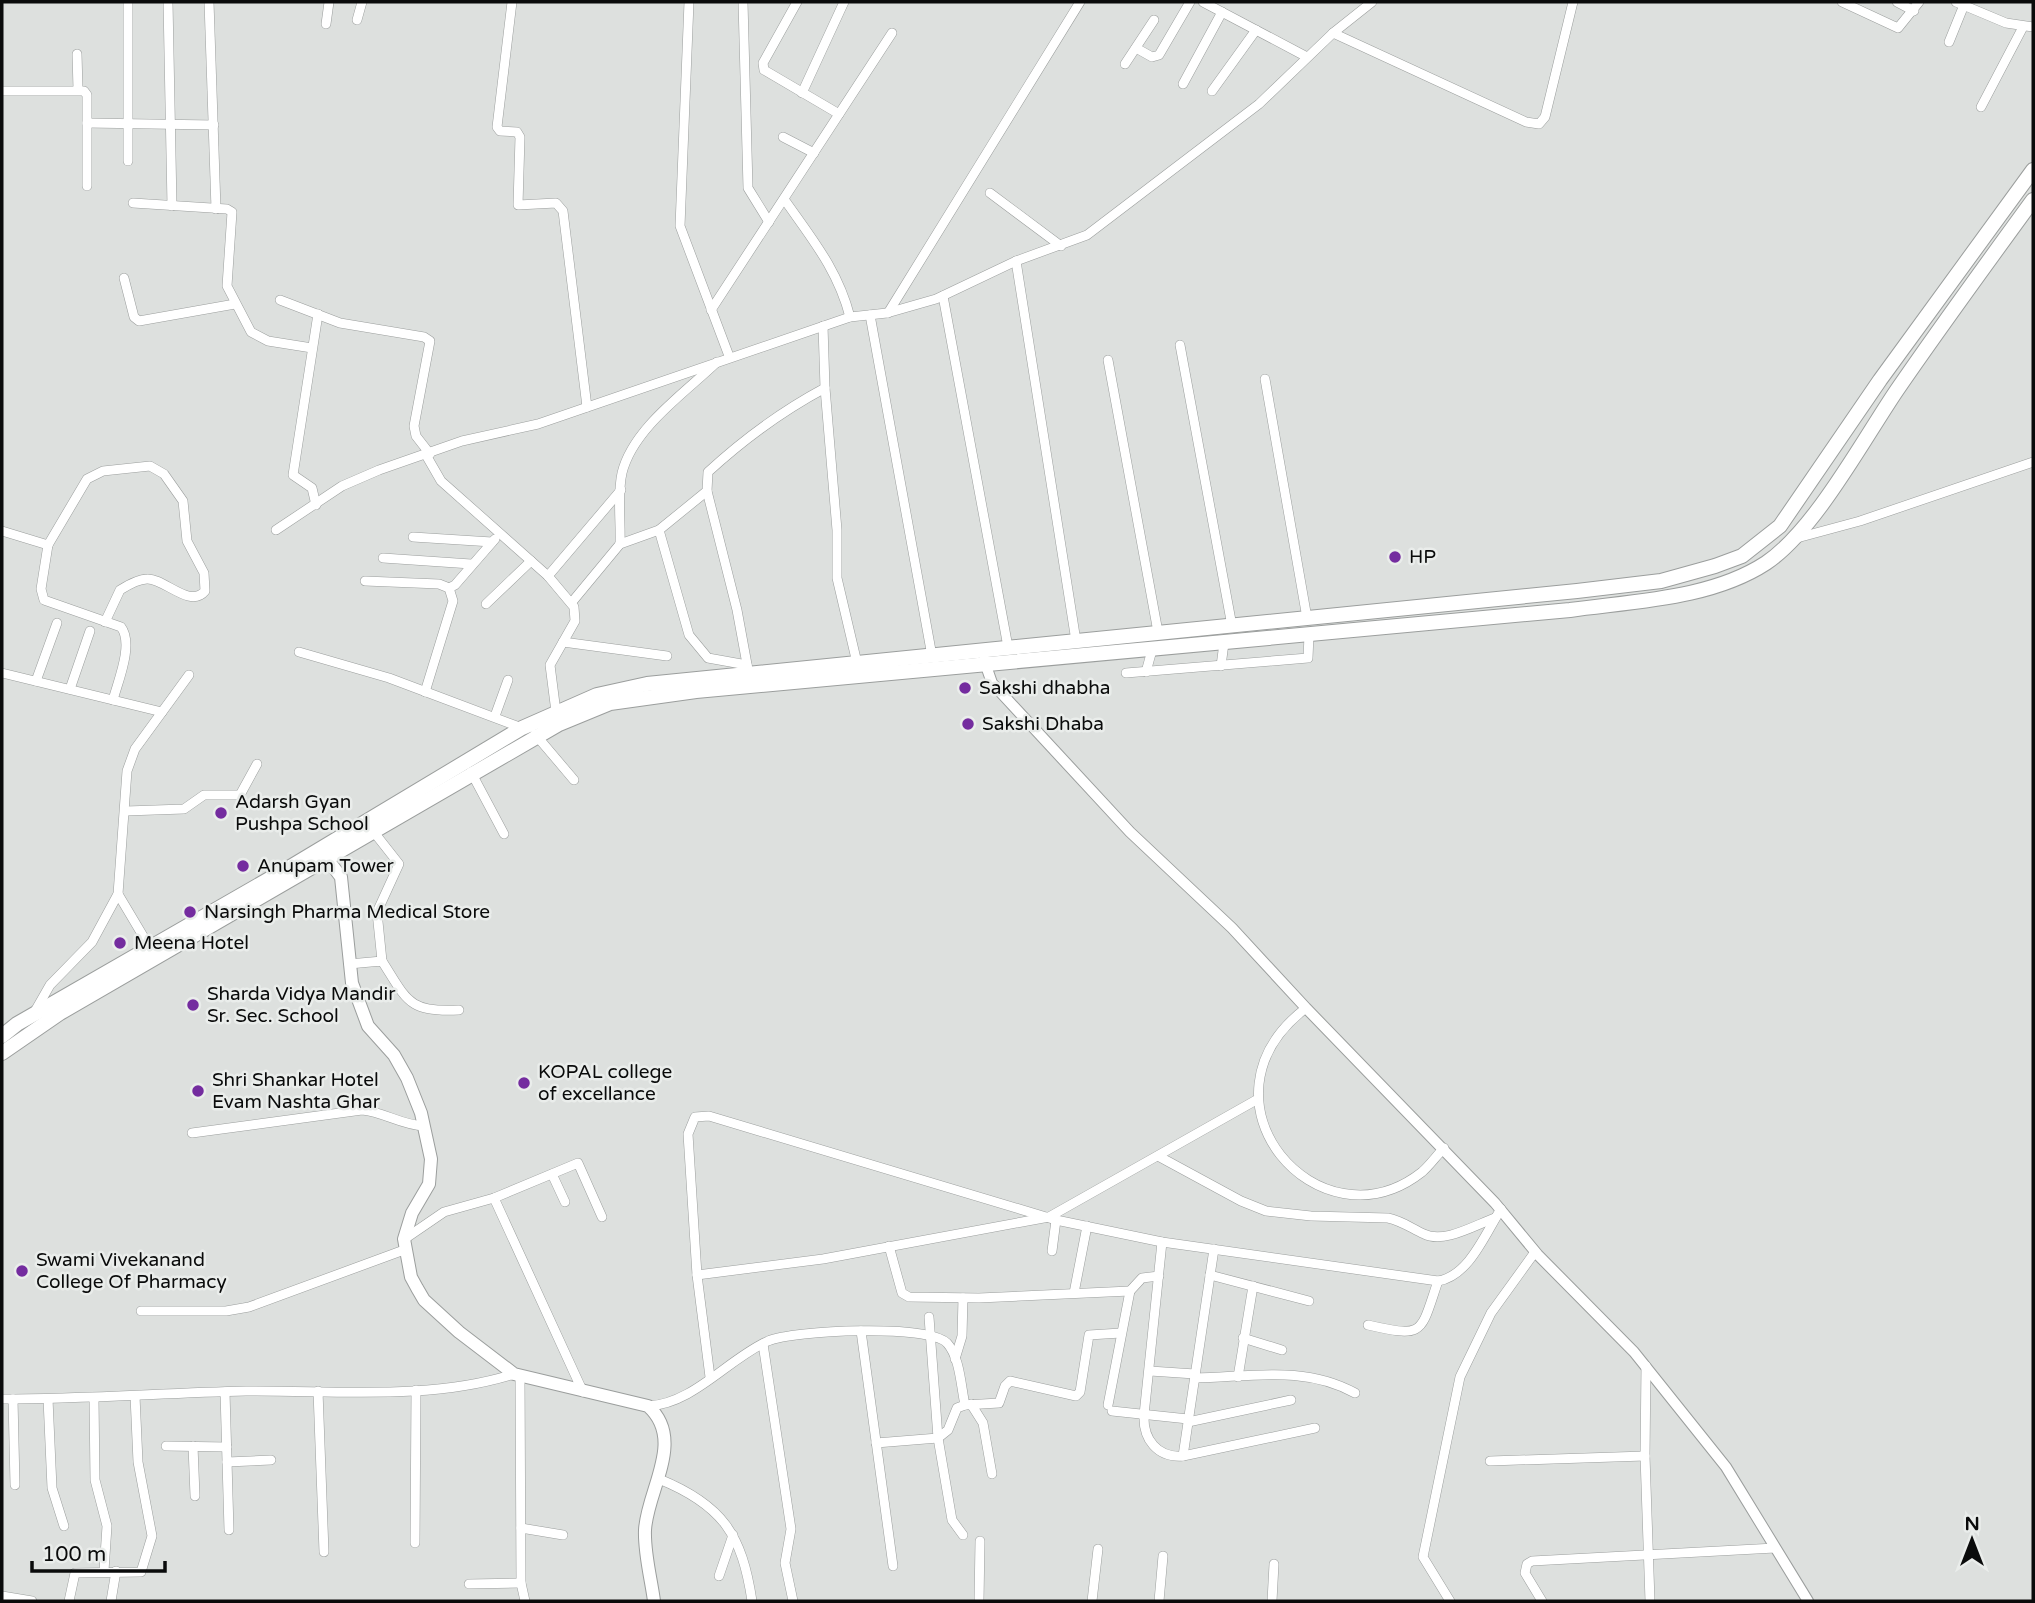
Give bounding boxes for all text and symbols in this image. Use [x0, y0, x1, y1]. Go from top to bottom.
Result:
place label: HP [1409, 546, 1436, 568]
marker: HP [1387, 549, 1403, 565]
place label: Sakshi dhabha [979, 677, 1110, 699]
marker: Sakshi dhabha [957, 680, 973, 696]
place label: Sakshi Dhaba [982, 713, 1104, 735]
marker: Sakshi Dhaba [960, 716, 976, 732]
place label: Adarsh Gyan Pushpa School [235, 791, 369, 835]
marker: Adarsh Gyan Pushpa School [213, 805, 229, 821]
place label: Anupam Tower [257, 855, 395, 877]
marker: Anupam Tower [235, 858, 251, 874]
place label: Narsingh Pharma Medical Store [204, 901, 490, 923]
marker: Narsingh Pharma Medical Store [182, 904, 198, 920]
place label: Meena Hotel [134, 932, 249, 954]
marker: Meena Hotel [112, 935, 128, 951]
place label: Sharda Vidya Mandir Sr. Sec. School [207, 983, 396, 1027]
marker: Sharda Vidya Mandir Sr. Sec. School [185, 997, 201, 1013]
place label: KOPAL college of excellance [538, 1061, 672, 1105]
place label: Shri Shankar Hotel Evam Nashta Ghar [212, 1069, 381, 1113]
marker: KOPAL college of excellance [516, 1075, 532, 1091]
marker: Shri Shankar Hotel Evam Nashta Ghar [190, 1083, 206, 1099]
place label: Swami Vivekanand College Of Pharmacy [36, 1249, 227, 1293]
marker: Swami Vivekanand College Of Pharmacy [14, 1263, 30, 1279]
north arrow [1937, 1505, 2007, 1575]
text: N [1964, 1513, 1980, 1535]
scale bar [32, 1530, 164, 1574]
text: 100 m [42, 1542, 106, 1567]

